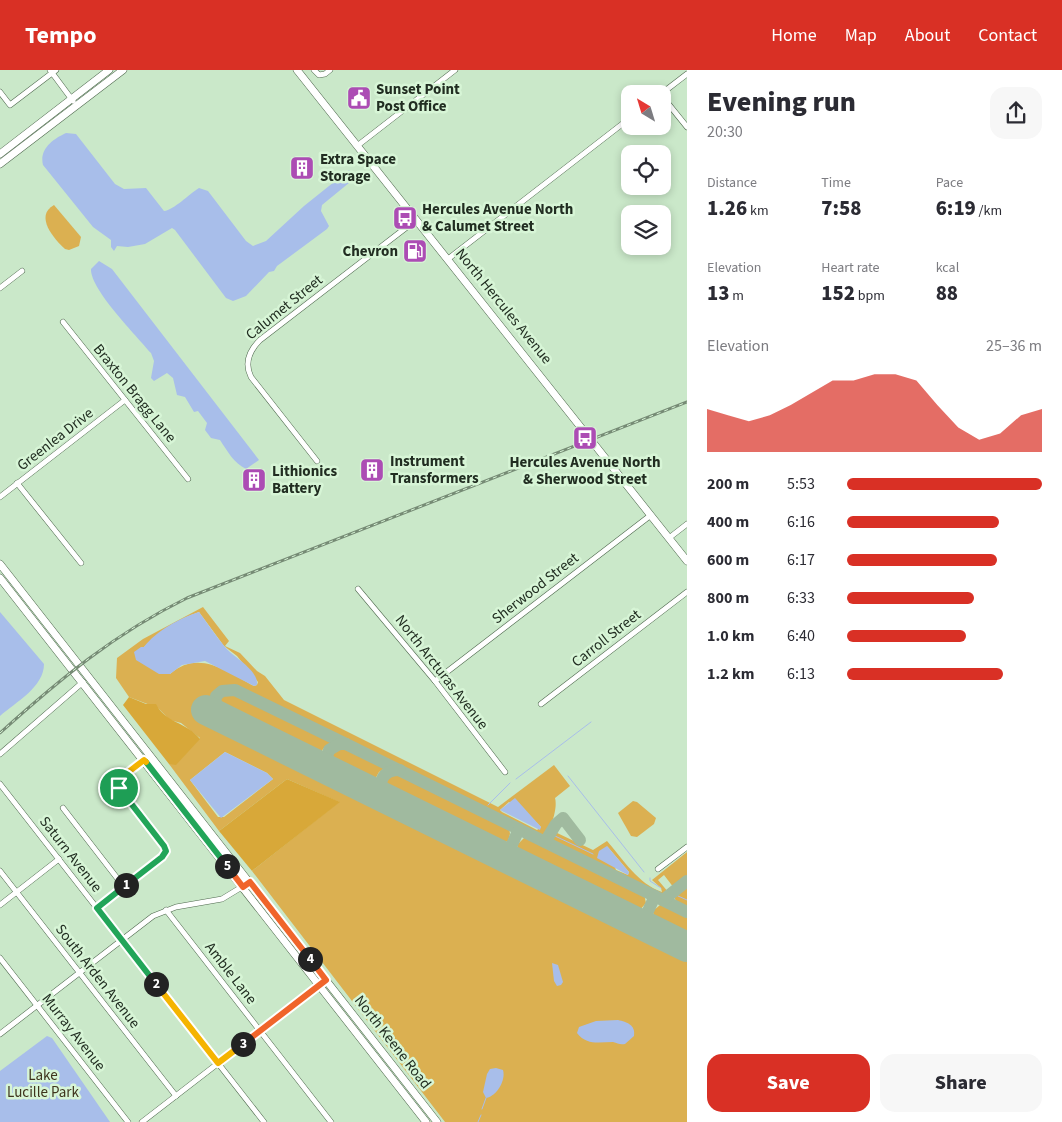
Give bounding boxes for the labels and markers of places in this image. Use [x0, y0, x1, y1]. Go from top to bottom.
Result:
place label: Sunset Point Post Office [376, 79, 460, 117]
public building icon: Sunset Point Post Office [346, 85, 372, 111]
place label: Extra Space Storage [320, 149, 396, 187]
building icon: Extra Space Storage [289, 155, 315, 181]
place label: Hercules Avenue North & Calumet Street [422, 199, 573, 237]
bus stop icon: Hercules Avenue North & Calumet Street [392, 205, 418, 231]
fuel station icon: Chevron [402, 238, 428, 264]
place label: Chevron [342, 241, 398, 262]
bus stop icon: Hercules Avenue North & Sherwood Street [572, 425, 598, 451]
place label: Instrument Transformers [390, 451, 479, 489]
place label: Hercules Avenue North & Sherwood Street [509, 452, 661, 490]
building icon: Instrument Transformers [359, 457, 385, 483]
place label: Lithionics Battery [272, 461, 337, 499]
building icon: Lithionics Battery [241, 467, 267, 493]
pin [98, 767, 140, 809]
pin: 5 [214, 854, 240, 878]
pin: 1 [114, 872, 138, 898]
pin: 4 [298, 946, 322, 972]
pin: 2 [144, 972, 168, 996]
pin: 3 [230, 1032, 256, 1056]

